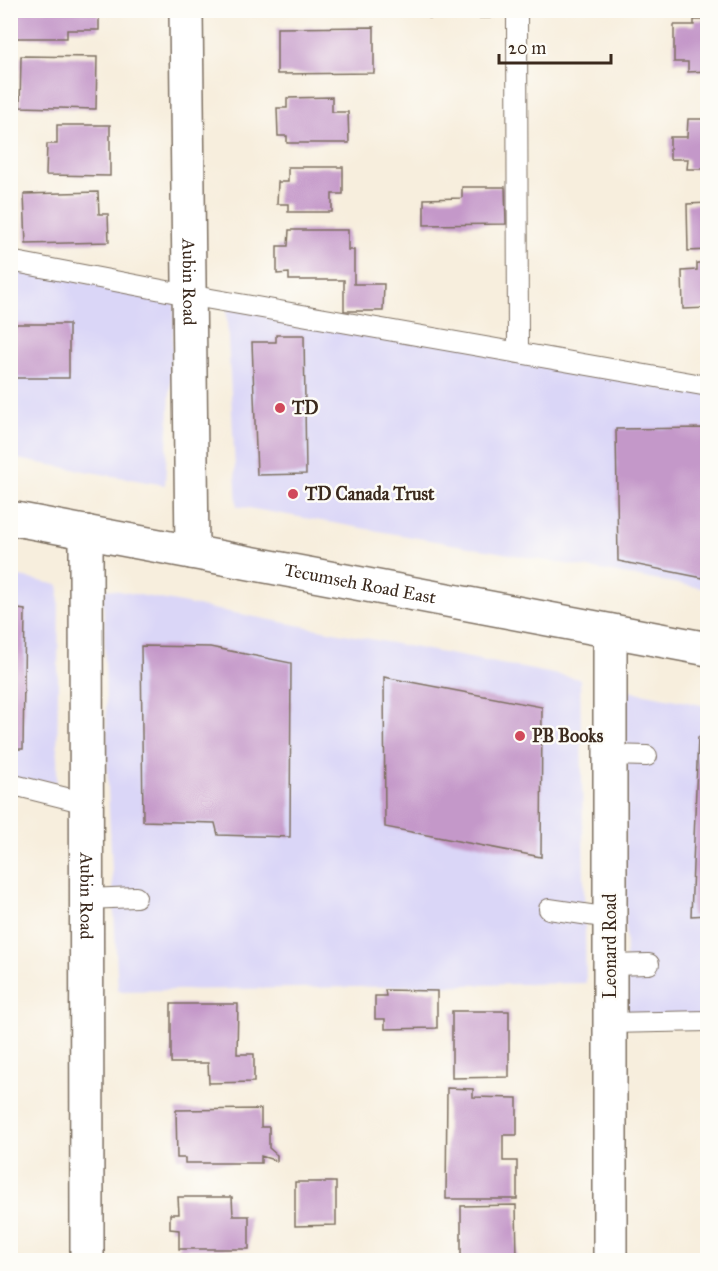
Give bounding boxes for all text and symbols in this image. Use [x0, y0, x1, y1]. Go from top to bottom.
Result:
scale bar [499, 27, 612, 65]
text: 20 m [508, 37, 546, 59]
street label: Aubin Road [178, 237, 200, 326]
place label: TD [291, 397, 319, 419]
marker: TD [273, 401, 287, 415]
place label: TD Canada Trust [304, 483, 435, 505]
marker: TD Canada Trust [286, 487, 300, 501]
street label: Tecumseh Road East [282, 559, 438, 609]
place label: PB Books [532, 725, 604, 747]
marker: PB Books [513, 729, 527, 743]
street label: Aubin Road [75, 851, 98, 940]
street label: Leonard Road [599, 893, 621, 999]

